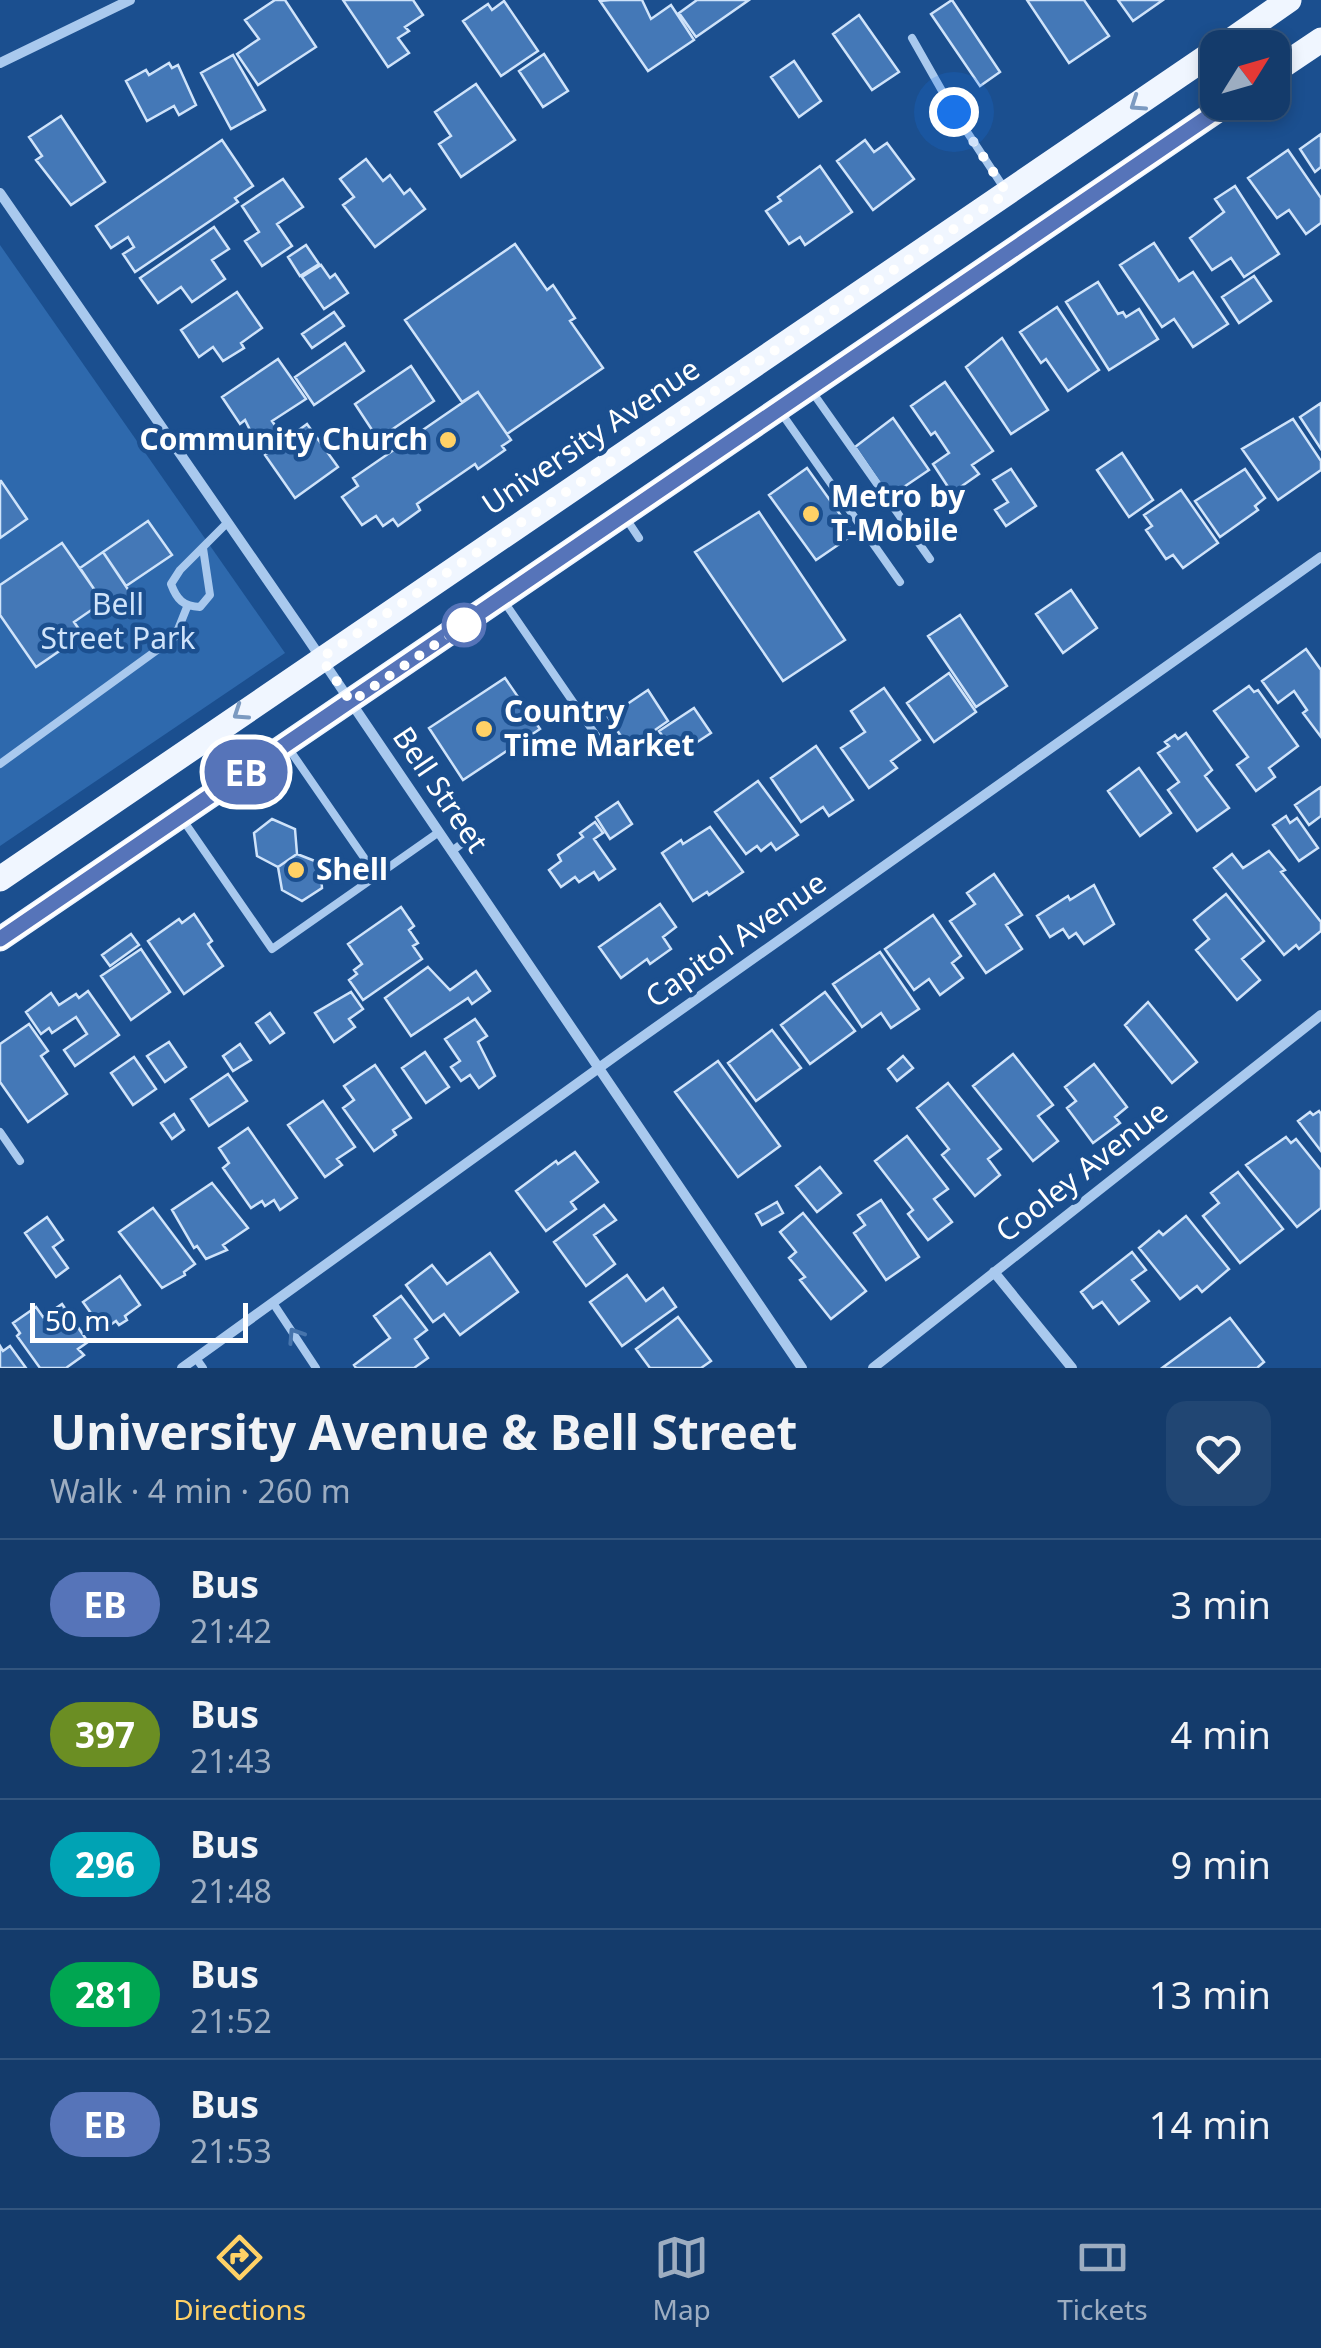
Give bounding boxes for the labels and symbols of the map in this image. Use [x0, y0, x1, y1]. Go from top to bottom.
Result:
north arrow [1200, 30, 1290, 120]
your location [929, 87, 979, 137]
one-way arrow [1130, 92, 1149, 110]
street label: University Avenue [473, 348, 707, 524]
place label: Community Church [140, 418, 428, 459]
marker: Community Church [437, 429, 459, 451]
place label: Metro by T-Mobile [831, 475, 966, 550]
marker: Metro by T-Mobile [800, 503, 822, 525]
park label: Bell Street Park [41, 583, 195, 658]
unlabelled marker [443, 604, 485, 646]
place label: Country Time Market [504, 690, 694, 765]
one-way arrow [233, 701, 251, 720]
street label: Bell Street [384, 718, 498, 860]
marker: Country Time Market [473, 718, 495, 740]
line badge: EB [201, 740, 291, 804]
place label: Shell [316, 848, 388, 889]
marker: Shell [285, 859, 307, 881]
street label: Capitol Avenue [637, 861, 834, 1016]
street label: Cooley Avenue [987, 1091, 1176, 1251]
scale bar [30, 1298, 248, 1342]
one-way arrow [289, 1328, 308, 1346]

